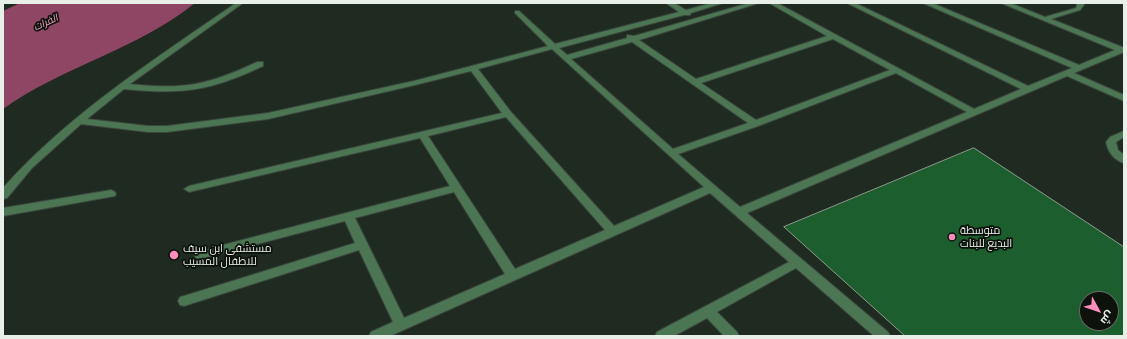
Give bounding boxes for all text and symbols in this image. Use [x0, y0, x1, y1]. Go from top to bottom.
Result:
water label: الفرات [32, 12, 60, 34]
place label: متوسطة البديع للبنات [960, 224, 1012, 250]
marker: متوسطة البديع للبنات [947, 232, 957, 242]
place label: مستشفى ابن سيف للاطفال المسيب [183, 242, 272, 268]
marker: مستشفى ابن سيف للاطفال المسيب [168, 249, 180, 261]
north arrow [1079, 291, 1119, 331]
text: ش [1098, 308, 1117, 328]

